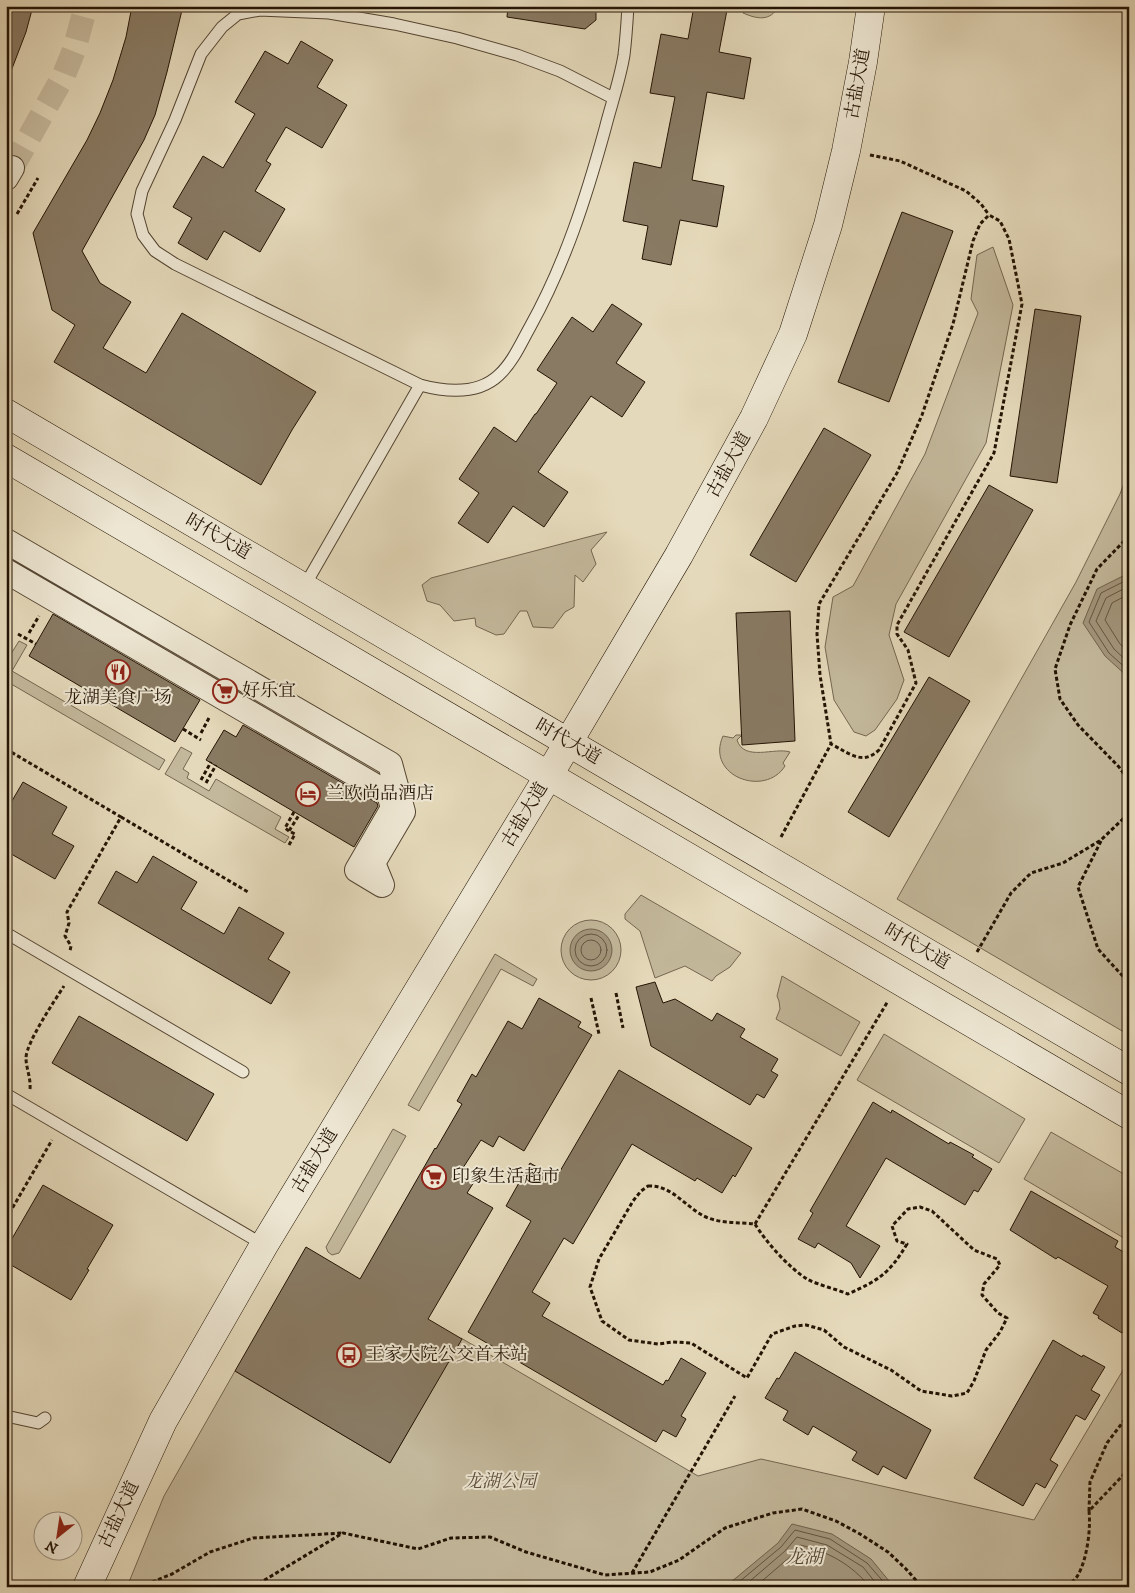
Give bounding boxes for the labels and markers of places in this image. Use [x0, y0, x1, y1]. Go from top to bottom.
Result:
restaurant icon: 龙湖美食广场 [105, 659, 131, 685]
supermarket icon: 好乐宜 [212, 678, 238, 704]
place label: 好乐宜 [242, 680, 296, 702]
place label: 龙湖美食广场 [64, 687, 172, 709]
hotel icon: 兰欧尚品酒店 [295, 781, 321, 807]
place label: 兰欧尚品酒店 [326, 783, 434, 805]
supermarket icon: 印象生活超市 [421, 1164, 447, 1190]
place label: 印象生活超市 [452, 1166, 560, 1188]
bus stop icon: 王家大院公交首末站 [336, 1342, 362, 1368]
place label: 王家大院公交首末站 [366, 1344, 528, 1366]

